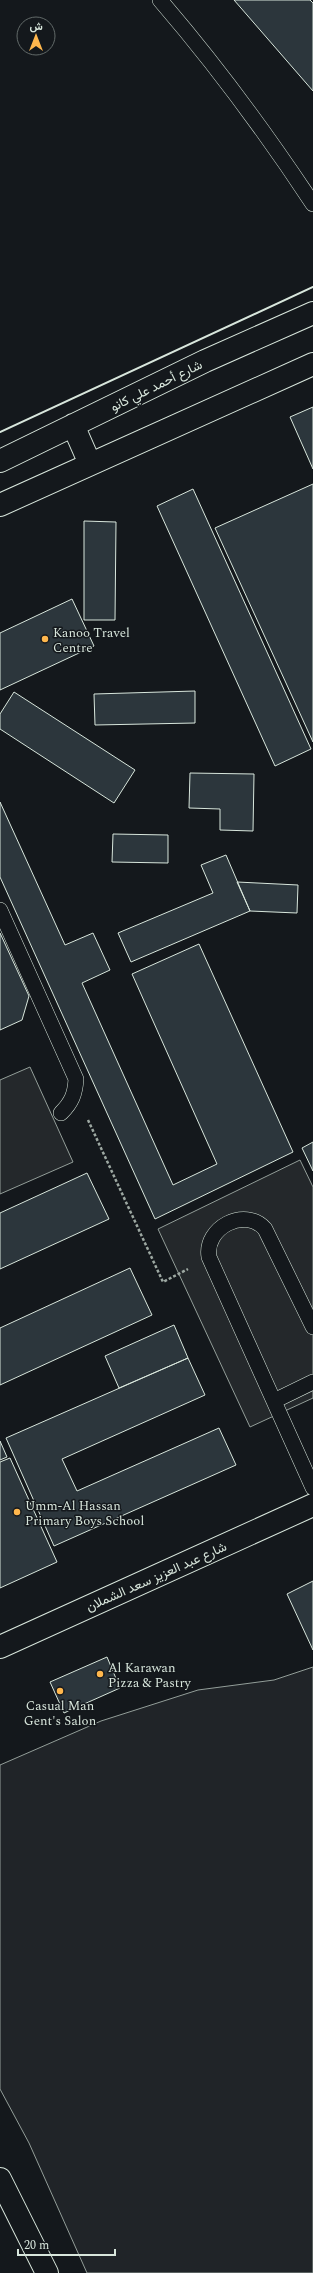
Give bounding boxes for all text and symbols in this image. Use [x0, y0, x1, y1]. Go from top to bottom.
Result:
north arrow [16, 16, 56, 56]
text: ش [29, 18, 43, 35]
street label: شارع أحمد علي كانو [107, 355, 206, 417]
place label: Kanoo Travel Centre [53, 623, 130, 658]
marker: Kanoo Travel Centre [40, 634, 50, 644]
place label: Umm-Al Hassan Primary Boys School [25, 1496, 144, 1531]
marker: Umm-Al Hassan Primary Boys School [12, 1507, 22, 1517]
street label: شارع عبد العزيز سعد الشملان [83, 1537, 230, 1617]
place label: Al Karawan Pizza & Pastry [108, 1658, 192, 1693]
marker: Al Karawan Pizza & Pastry [95, 1669, 105, 1679]
marker: Casual Man Gent's Salon [55, 1686, 65, 1696]
place label: Casual Man Gent's Salon [24, 1696, 97, 1731]
scale bar [18, 2231, 115, 2257]
text: 20 m [24, 2236, 49, 2255]

